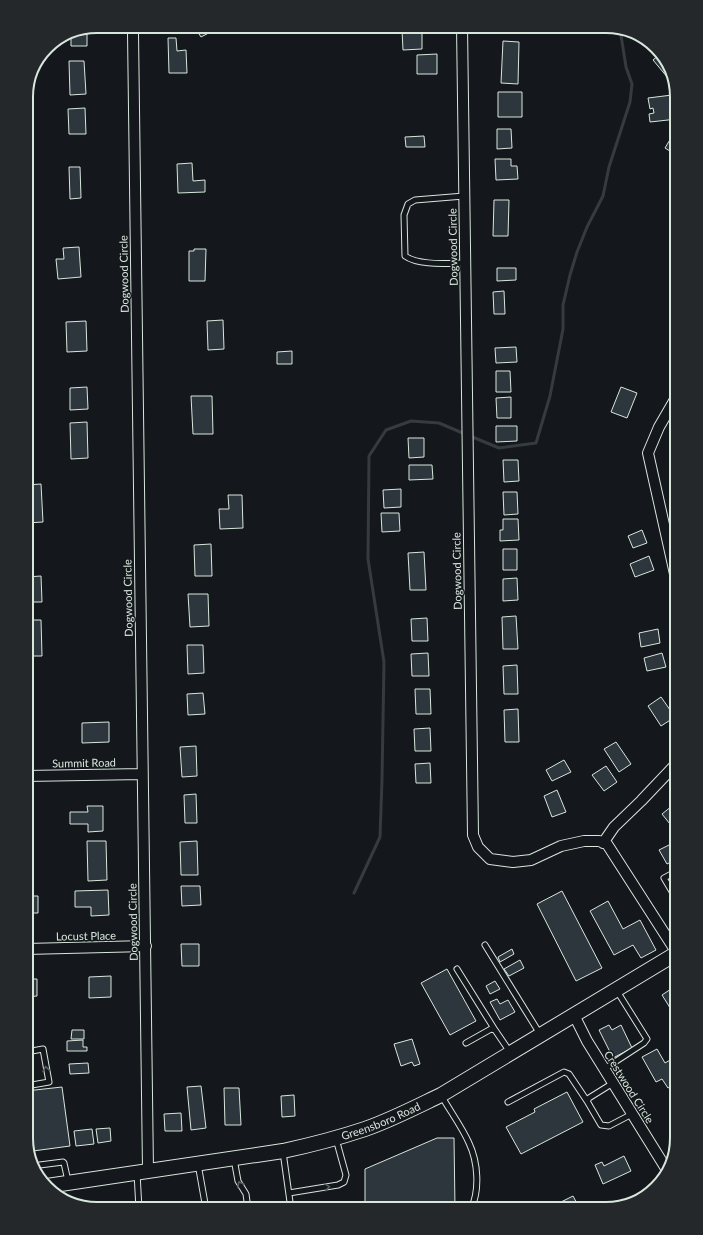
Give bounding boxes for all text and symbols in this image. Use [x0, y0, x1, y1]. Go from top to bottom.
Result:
street label: Dogwood Circle [445, 208, 460, 286]
street label: Dogwood Circle [116, 235, 131, 313]
street label: Dogwood Circle [449, 532, 464, 610]
street label: Dogwood Circle [120, 559, 135, 637]
street label: Summit Road [52, 755, 116, 770]
street label: Dogwood Circle [125, 883, 140, 961]
street label: Locust Place [56, 928, 116, 943]
street label: Crestwood Circle [602, 1048, 657, 1126]
one-way arrow [43, 1066, 51, 1072]
street label: Greensboro Road [340, 1099, 422, 1142]
one-way arrow [237, 1180, 245, 1188]
one-way arrow [324, 1183, 330, 1192]

